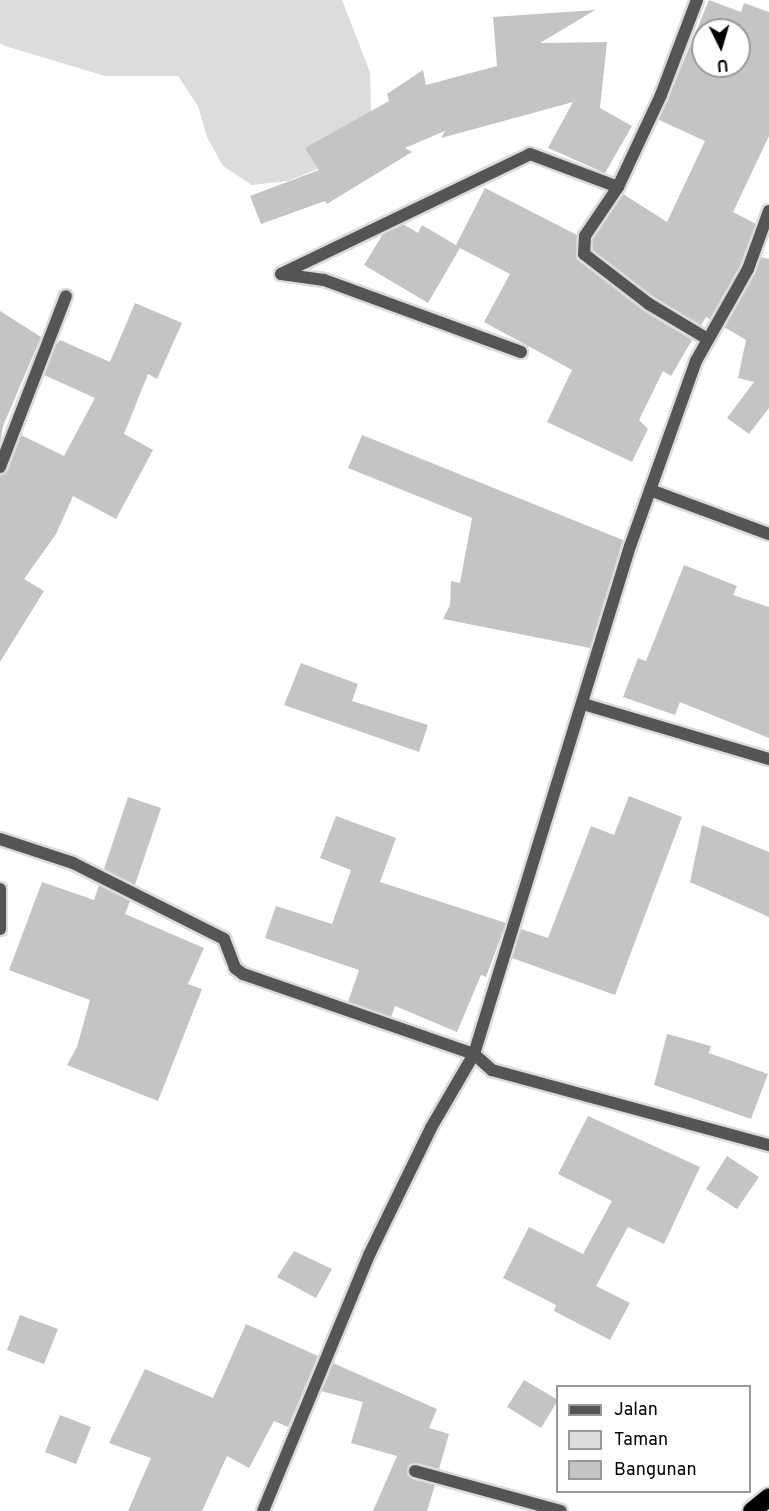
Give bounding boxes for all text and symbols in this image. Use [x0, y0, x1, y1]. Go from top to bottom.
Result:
north arrow [691, 18, 751, 78]
text: U [716, 53, 729, 74]
legend [556, 1385, 751, 1493]
text: Jalan [614, 1399, 658, 1422]
text: Taman [614, 1429, 668, 1452]
text: Bangunan [614, 1459, 697, 1482]

